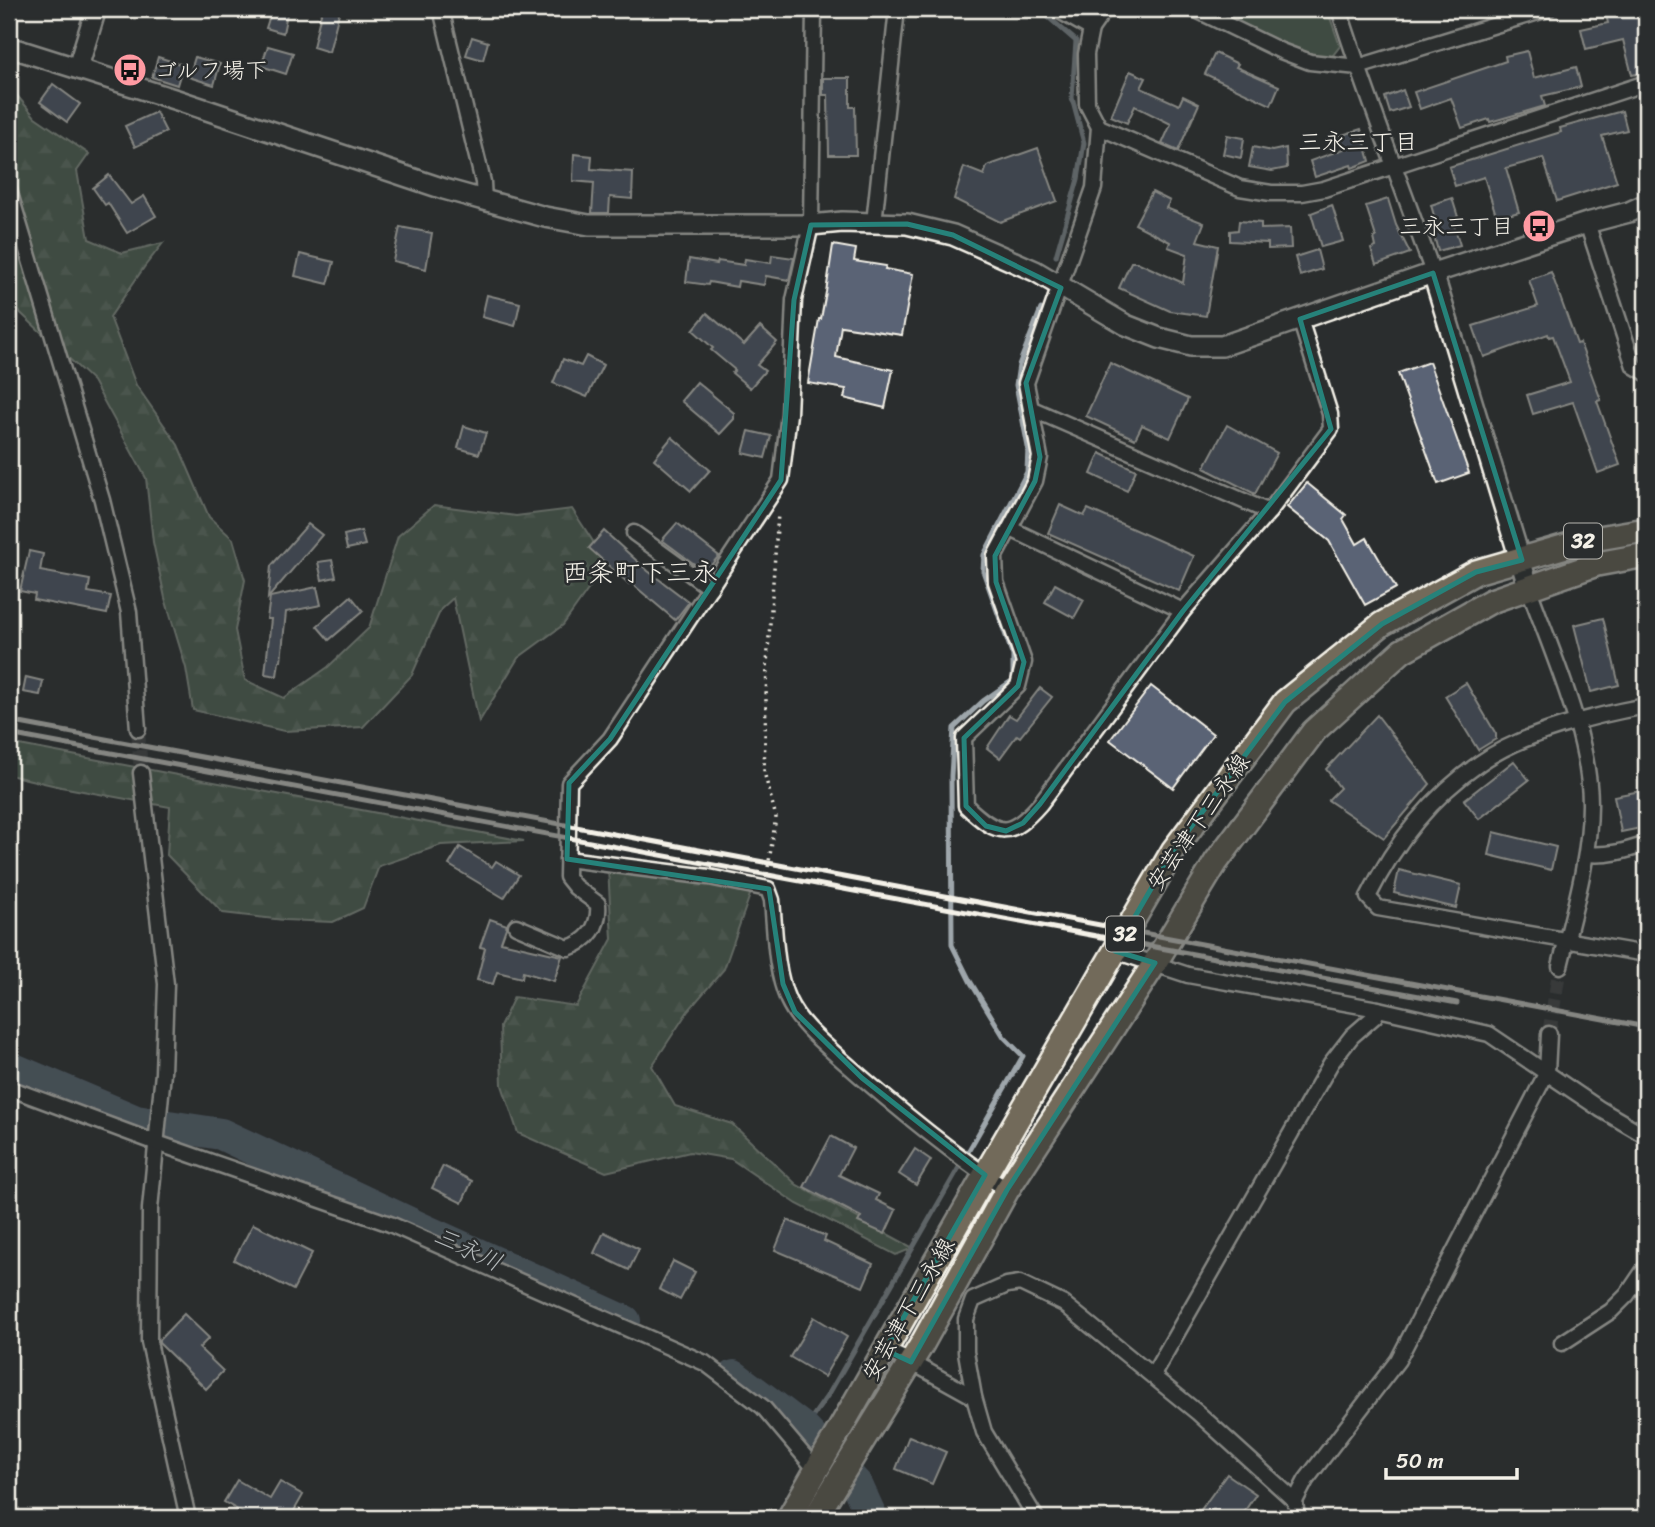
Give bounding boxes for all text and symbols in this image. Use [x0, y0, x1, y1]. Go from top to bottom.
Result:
place label: ゴルフ場下 [154, 50, 268, 91]
bus stop icon: ゴルフ場下 [111, 51, 149, 89]
district label: 三永三丁目 [1298, 121, 1418, 163]
place label: 三永三丁目 [1399, 206, 1514, 247]
bus stop icon: 三永三丁目 [1520, 207, 1558, 245]
road number: 32 [1564, 524, 1602, 558]
district label: 西条町下三永 [562, 549, 718, 595]
street label: 安芸津下三永線 [1135, 745, 1261, 900]
road number: 32 [1106, 916, 1144, 951]
water label: 三永川 [426, 1215, 510, 1283]
street label: 安芸津下三永線 [850, 1229, 966, 1389]
scale bar [1386, 1436, 1517, 1480]
text: 50 m [1396, 1442, 1444, 1480]

